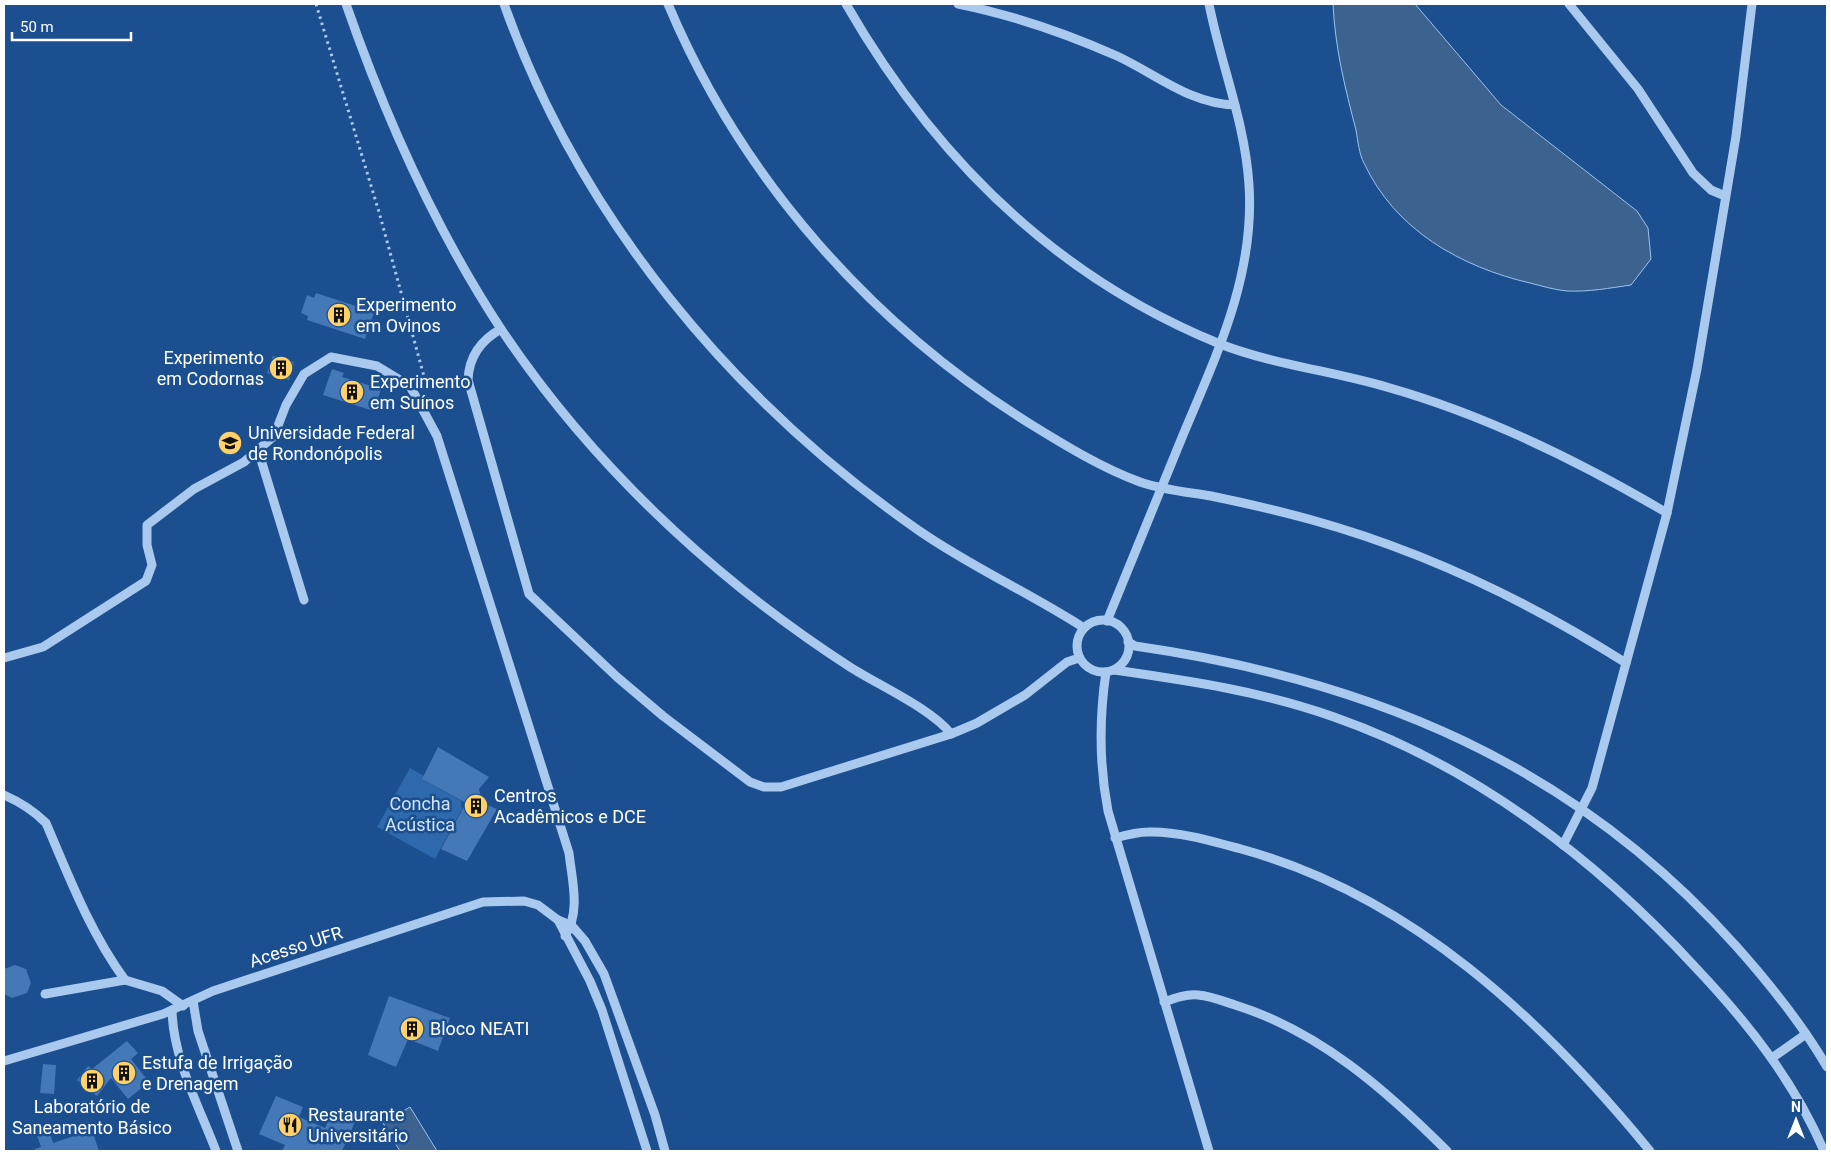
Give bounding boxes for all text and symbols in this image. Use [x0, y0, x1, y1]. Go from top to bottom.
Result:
scale bar [12, 10, 131, 42]
text: 50 m [20, 18, 54, 36]
place label: Experimento em Ovinos [356, 294, 457, 336]
building icon: Experimento em Ovinos [326, 302, 352, 328]
place label: Experimento em Codornas [157, 347, 264, 389]
building icon: Experimento em Codornas [268, 355, 294, 381]
place label: Experimento em Suínos [370, 371, 471, 413]
building icon: Experimento em Suínos [339, 379, 365, 405]
place label: Universidade Federal de Rondonópolis [248, 422, 415, 464]
school or university icon: Universidade Federal de Rondonópolis [217, 430, 243, 456]
place label: Centros Acadêmicos e DCE [494, 785, 646, 827]
park label: Concha Acústica [385, 793, 455, 835]
building icon: Centros Acadêmicos e DCE [463, 793, 489, 819]
street label: Acesso UFR [247, 922, 345, 971]
building icon: Bloco NEATI [399, 1016, 425, 1042]
place label: Bloco NEATI [430, 1018, 529, 1039]
place label: Estufa de Irrigação e Drenagem [142, 1052, 293, 1094]
building icon: Estufa de Irrigação e Drenagem [111, 1060, 137, 1086]
building icon: Laboratório de Saneamento Básico [79, 1068, 105, 1094]
north arrow [1771, 1095, 1821, 1145]
place label: Laboratório de Saneamento Básico [12, 1096, 172, 1138]
text: N [1791, 1099, 1801, 1115]
place label: Restaurante Universitário [308, 1104, 408, 1146]
restaurant icon: Restaurante Universitário [277, 1112, 303, 1138]

